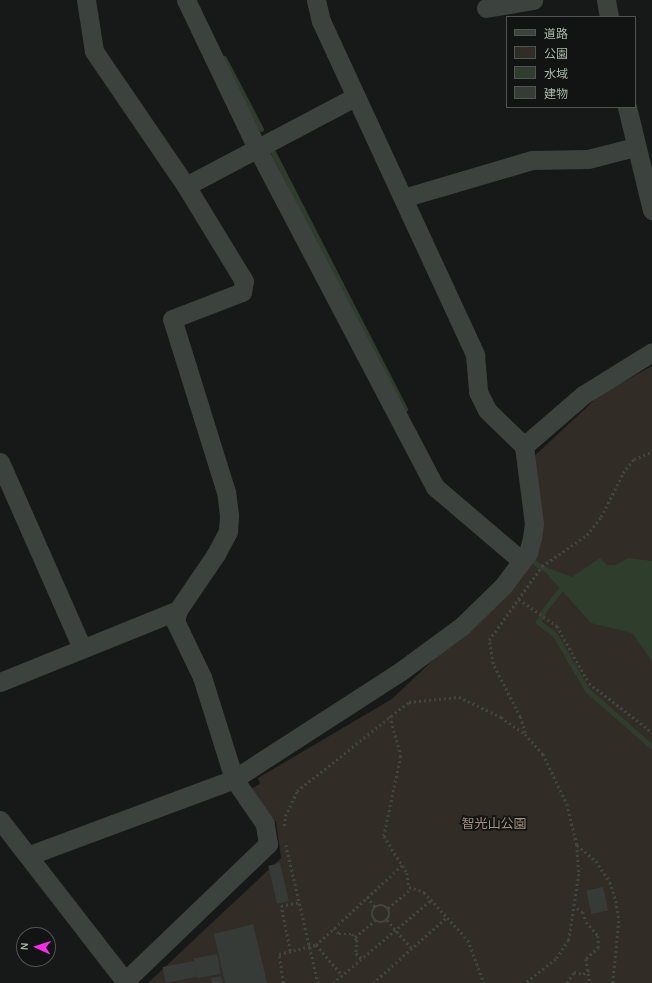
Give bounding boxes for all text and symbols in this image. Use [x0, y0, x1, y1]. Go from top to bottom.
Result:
legend [506, 16, 636, 108]
text: 道路 [544, 27, 568, 41]
text: 公園 [544, 47, 568, 61]
text: 水域 [544, 67, 568, 81]
text: 建物 [544, 87, 568, 101]
park label: 智光山公園 [462, 816, 526, 832]
north arrow [16, 927, 56, 967]
text: N [18, 942, 31, 951]

